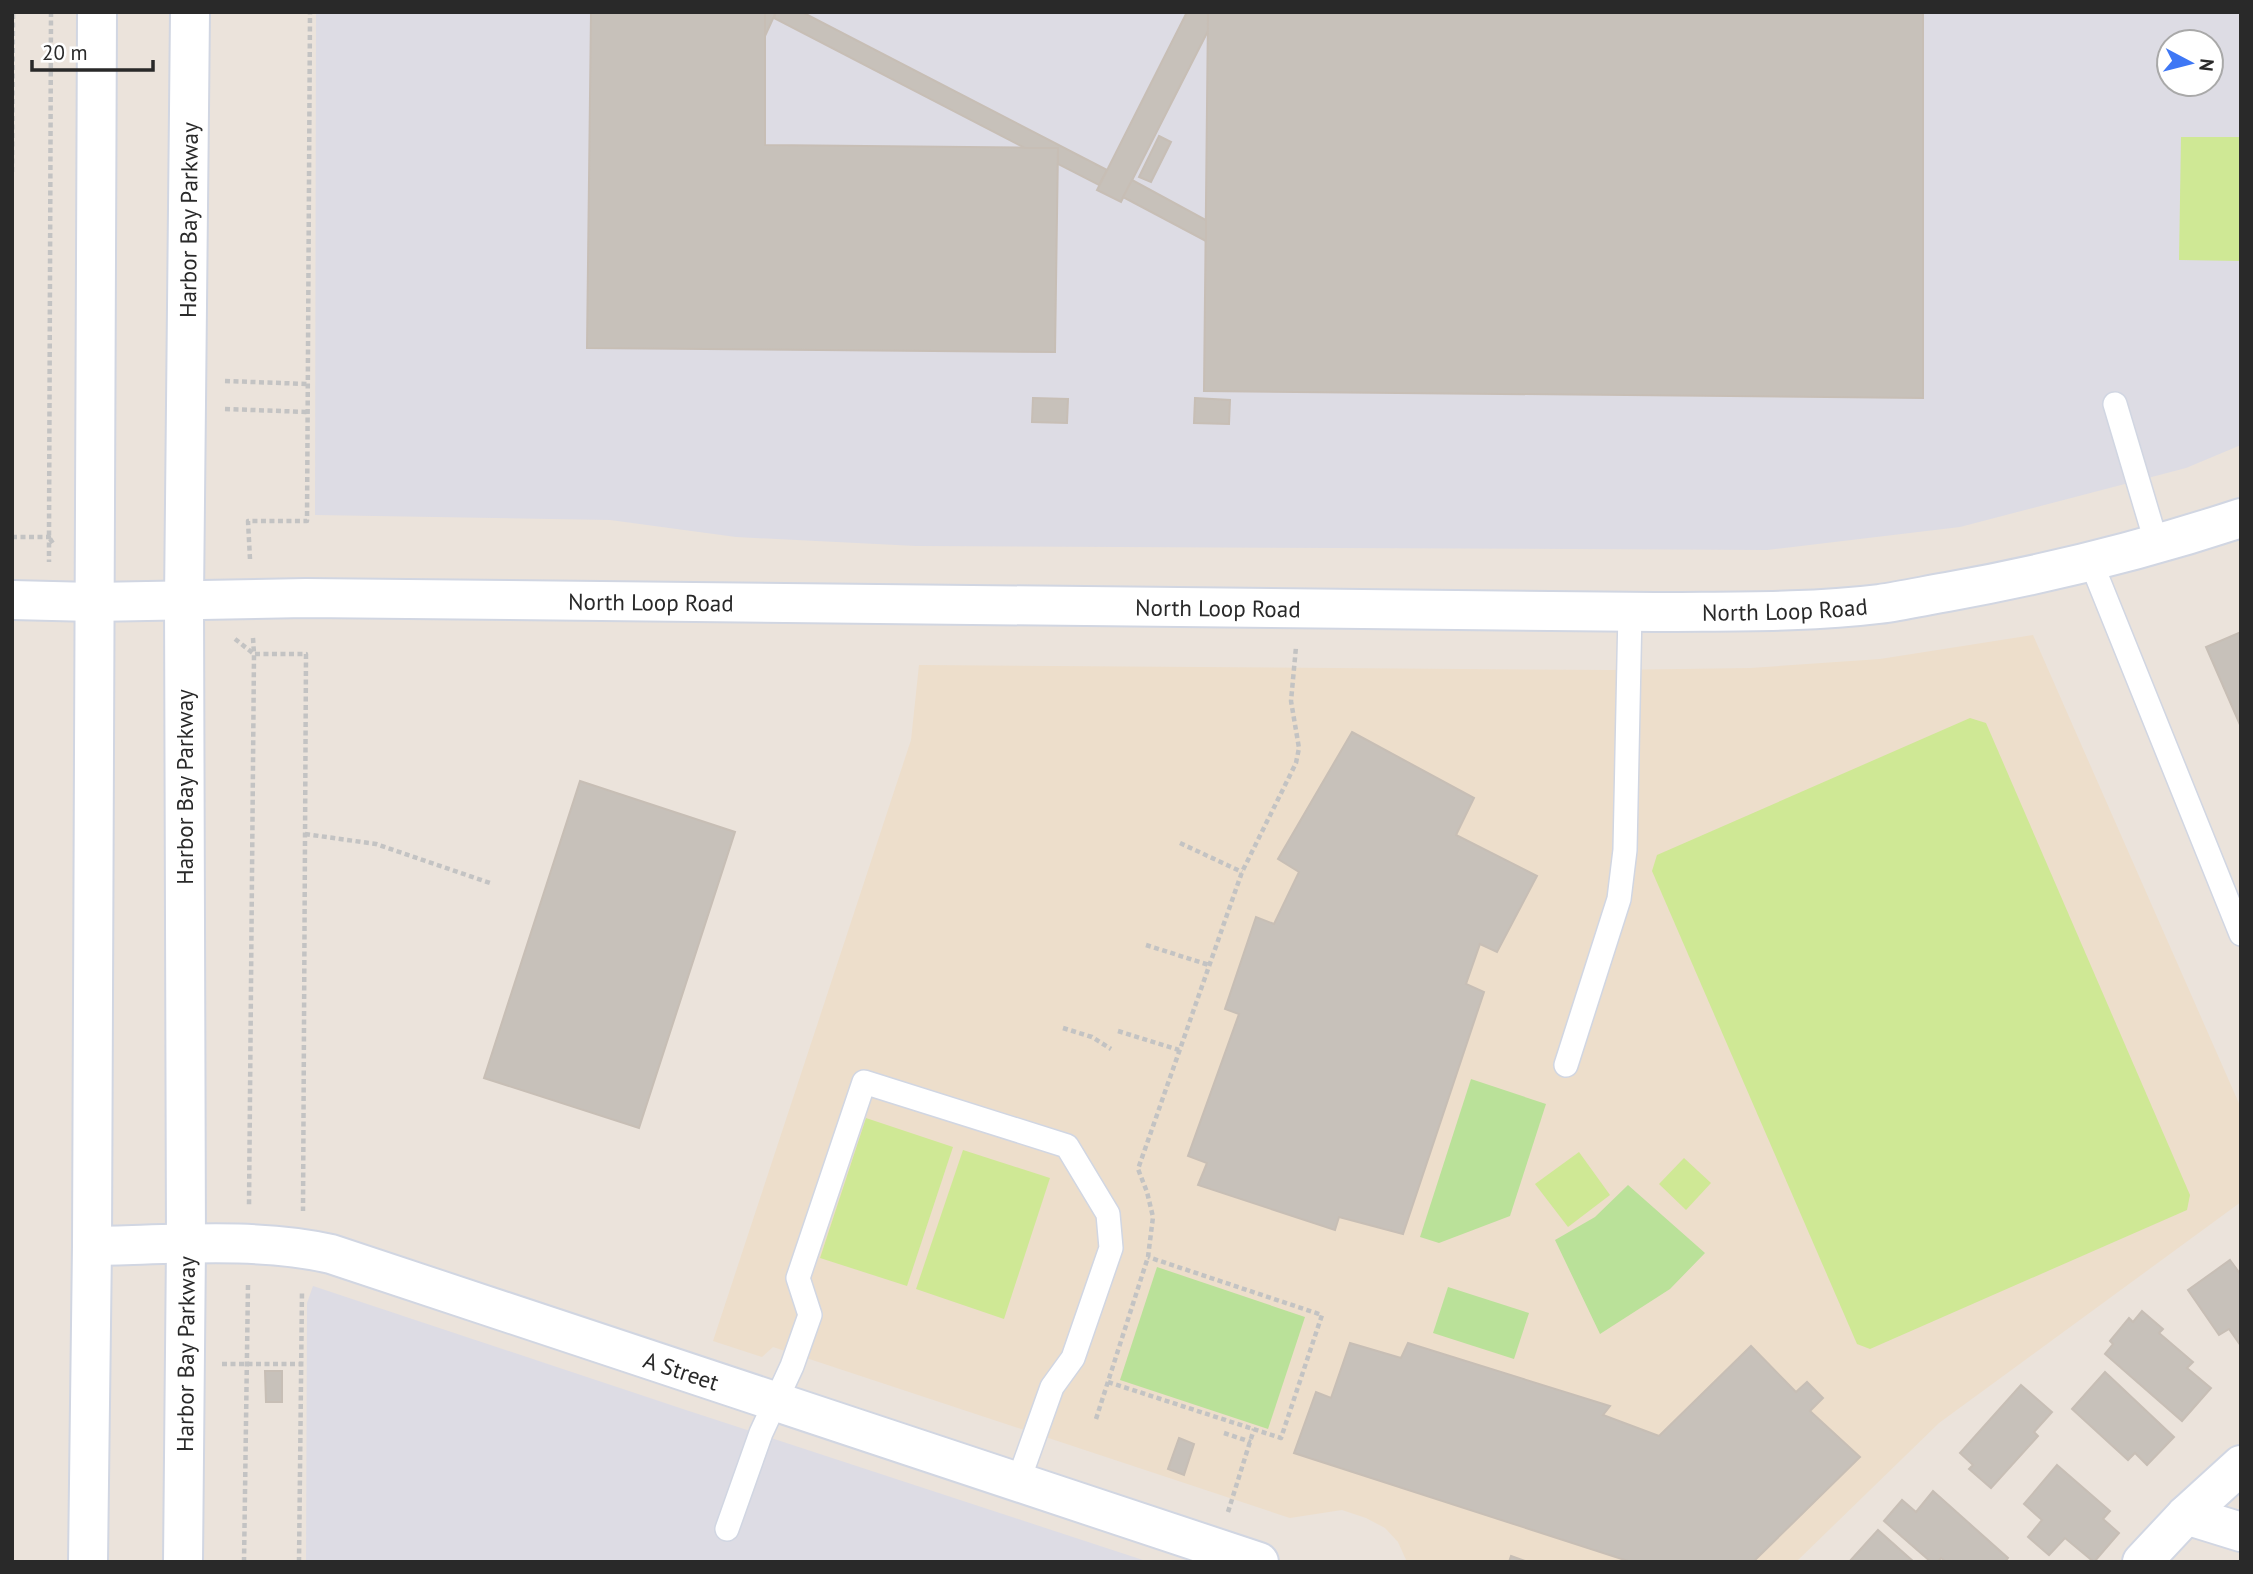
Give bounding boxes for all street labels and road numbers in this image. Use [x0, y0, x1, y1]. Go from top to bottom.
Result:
street label: Harbor Bay Parkway [172, 122, 203, 318]
street label: North Loop Road [568, 586, 734, 617]
street label: North Loop Road [1702, 591, 1869, 626]
street label: North Loop Road [1135, 592, 1301, 623]
street label: Harbor Bay Parkway [170, 689, 199, 885]
street label: Harbor Bay Parkway [170, 1256, 200, 1452]
street label: A Street [640, 1344, 723, 1396]

